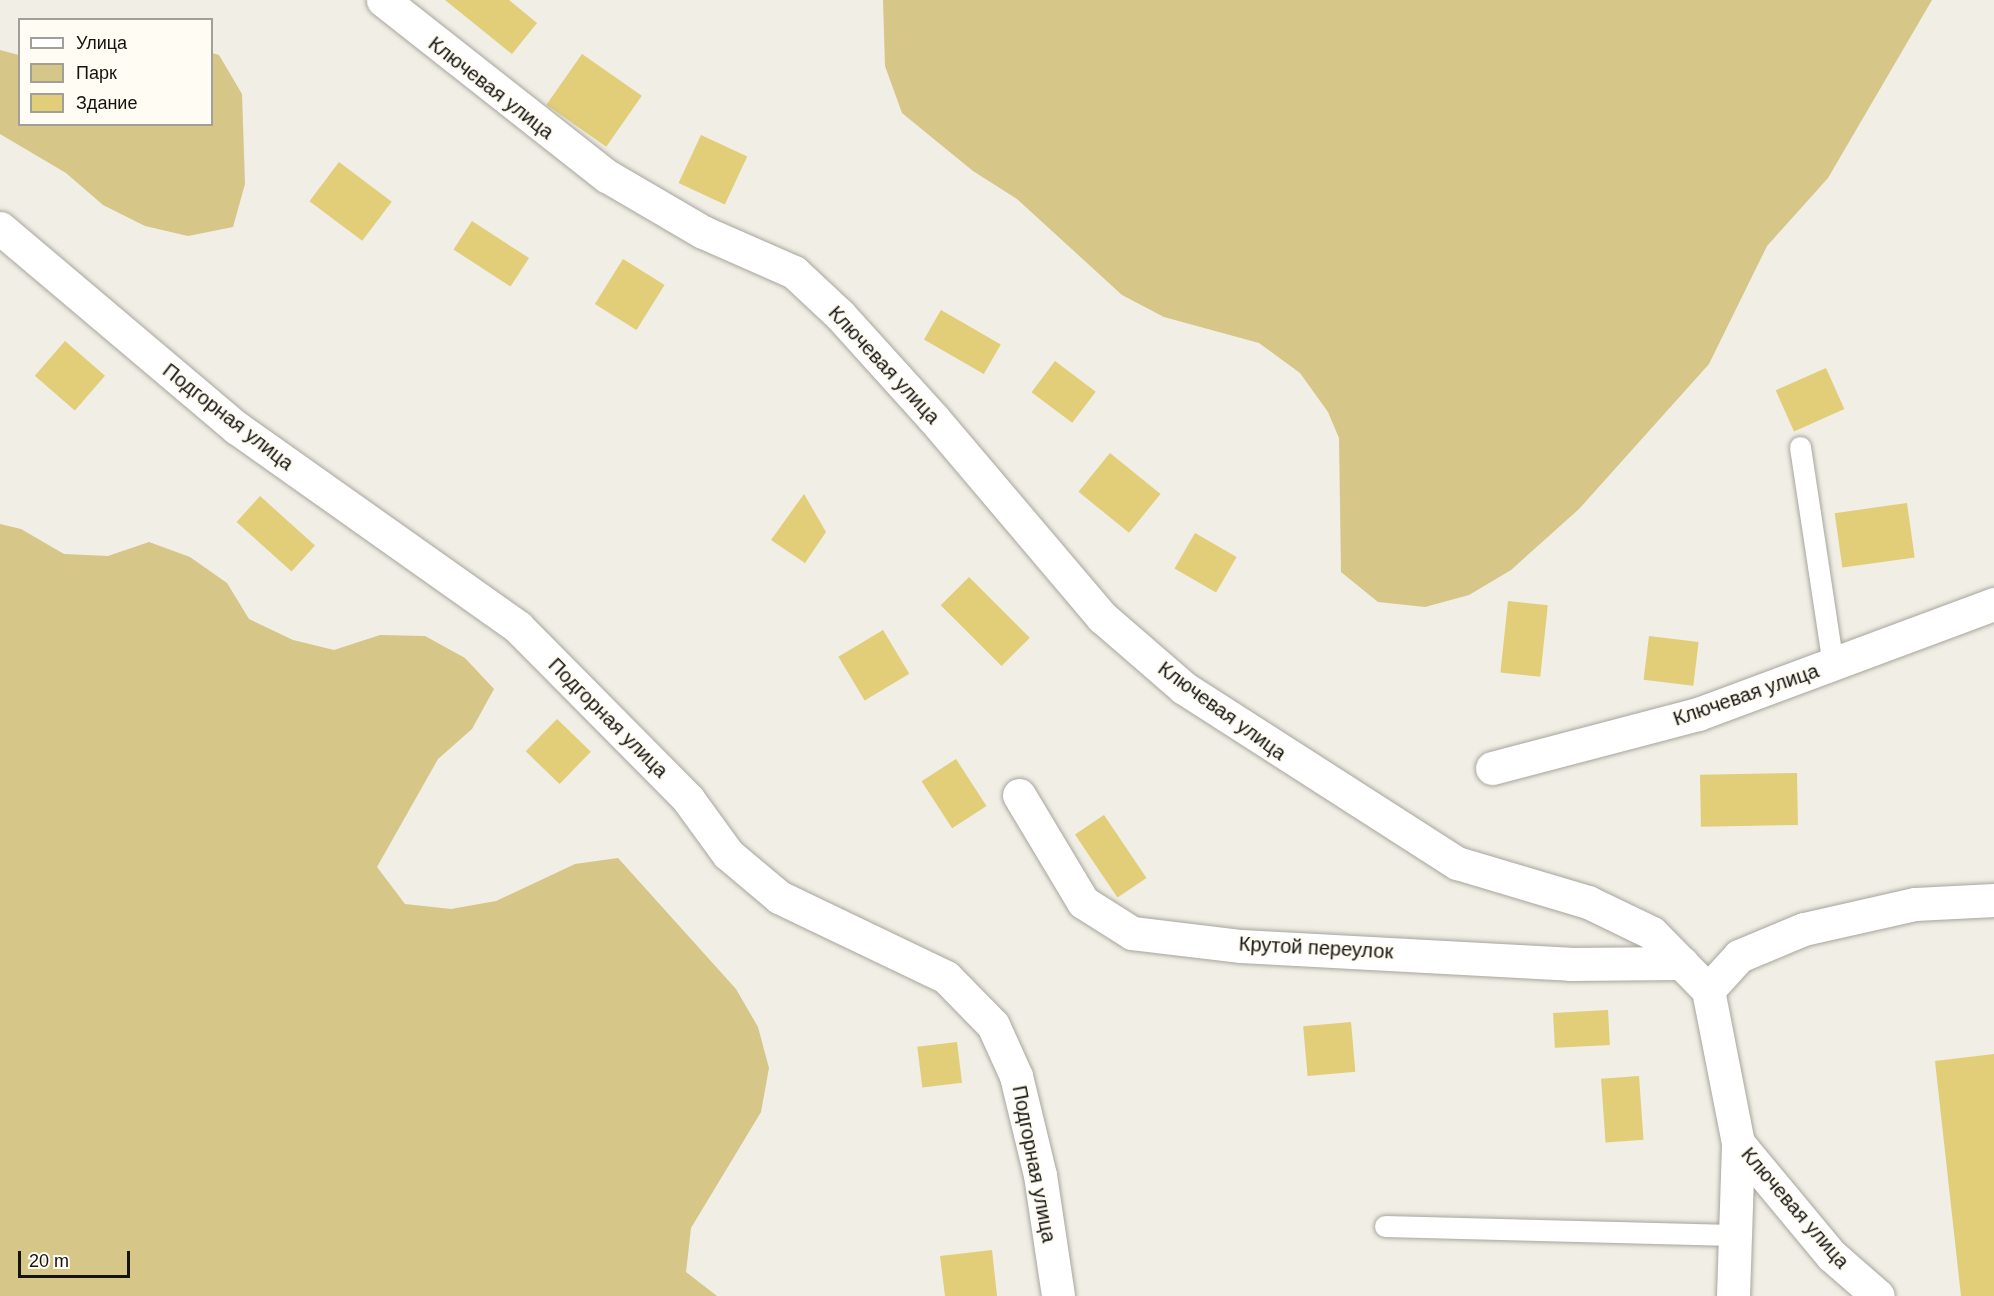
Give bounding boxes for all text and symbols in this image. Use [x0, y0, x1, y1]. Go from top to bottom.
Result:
legend [18, 18, 213, 126]
street label: Ключевая улица [424, 32, 558, 144]
text: Улица [76, 33, 127, 53]
text: Парк [76, 63, 117, 83]
text: Здание [76, 93, 137, 113]
street label: Ключевая улица [823, 301, 945, 429]
street label: Подгорная улица [158, 358, 298, 476]
street label: Подгорная улица [543, 653, 673, 783]
street label: Ключевая улица [1153, 657, 1291, 765]
street label: Ключевая улица [1670, 659, 1822, 731]
street label: Крутой переулок [1238, 932, 1394, 964]
street label: Подгорная улица [1007, 1083, 1061, 1245]
street label: Ключевая улица [1736, 1143, 1854, 1273]
scale bar [21, 1239, 134, 1277]
text: 20 m [29, 1251, 69, 1271]

